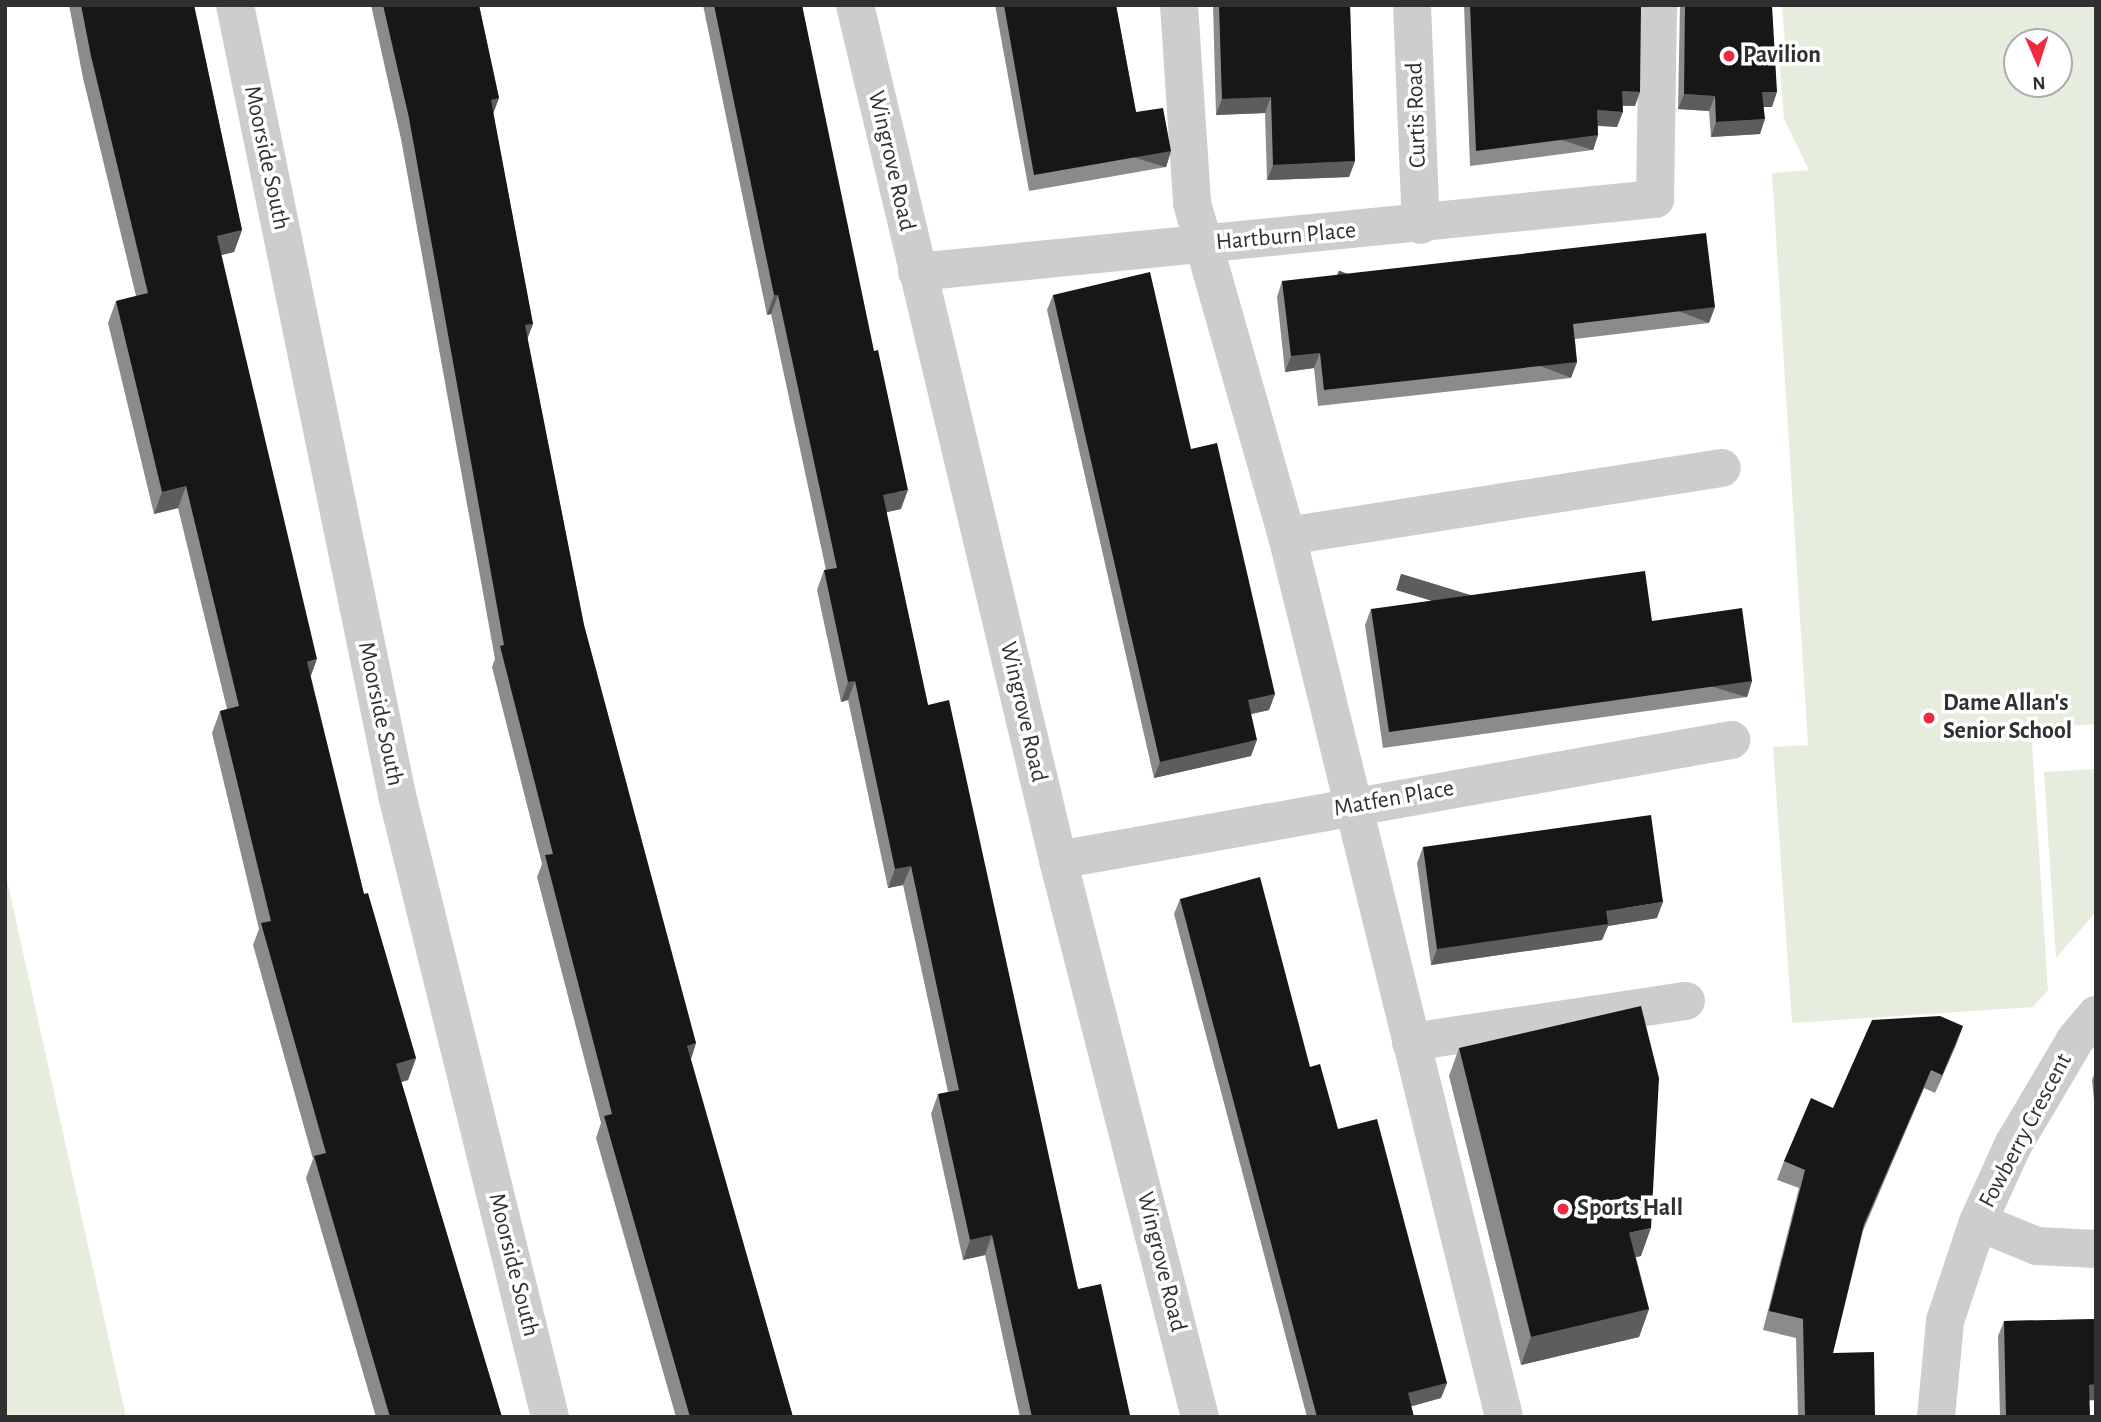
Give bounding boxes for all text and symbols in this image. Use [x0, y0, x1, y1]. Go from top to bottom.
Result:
north arrow [2003, 28, 2073, 98]
place label: Pavilion [1743, 42, 1821, 70]
marker: Pavilion [1721, 48, 1737, 64]
street label: Curtis Road [1401, 62, 1433, 168]
text: N [2032, 73, 2046, 92]
street label: Moorside South [237, 83, 295, 233]
street label: Wingrove Road [861, 88, 921, 234]
street label: Hartburn Place [1215, 217, 1357, 257]
street label: Moorside South [351, 639, 409, 789]
street label: Wingrove Road [993, 639, 1053, 785]
place label: Dame Allan's Senior School [1943, 690, 2072, 746]
marker: Dame Allan's Senior School [1921, 710, 1937, 726]
street label: Matfen Place [1332, 774, 1456, 824]
street label: Fowberry Crescent [1973, 1049, 2079, 1213]
street label: Wingrove Road [1130, 1189, 1192, 1335]
street label: Moorside South [481, 1190, 545, 1340]
place label: Sports Hall [1577, 1195, 1683, 1223]
marker: Sports Hall [1555, 1201, 1571, 1217]

